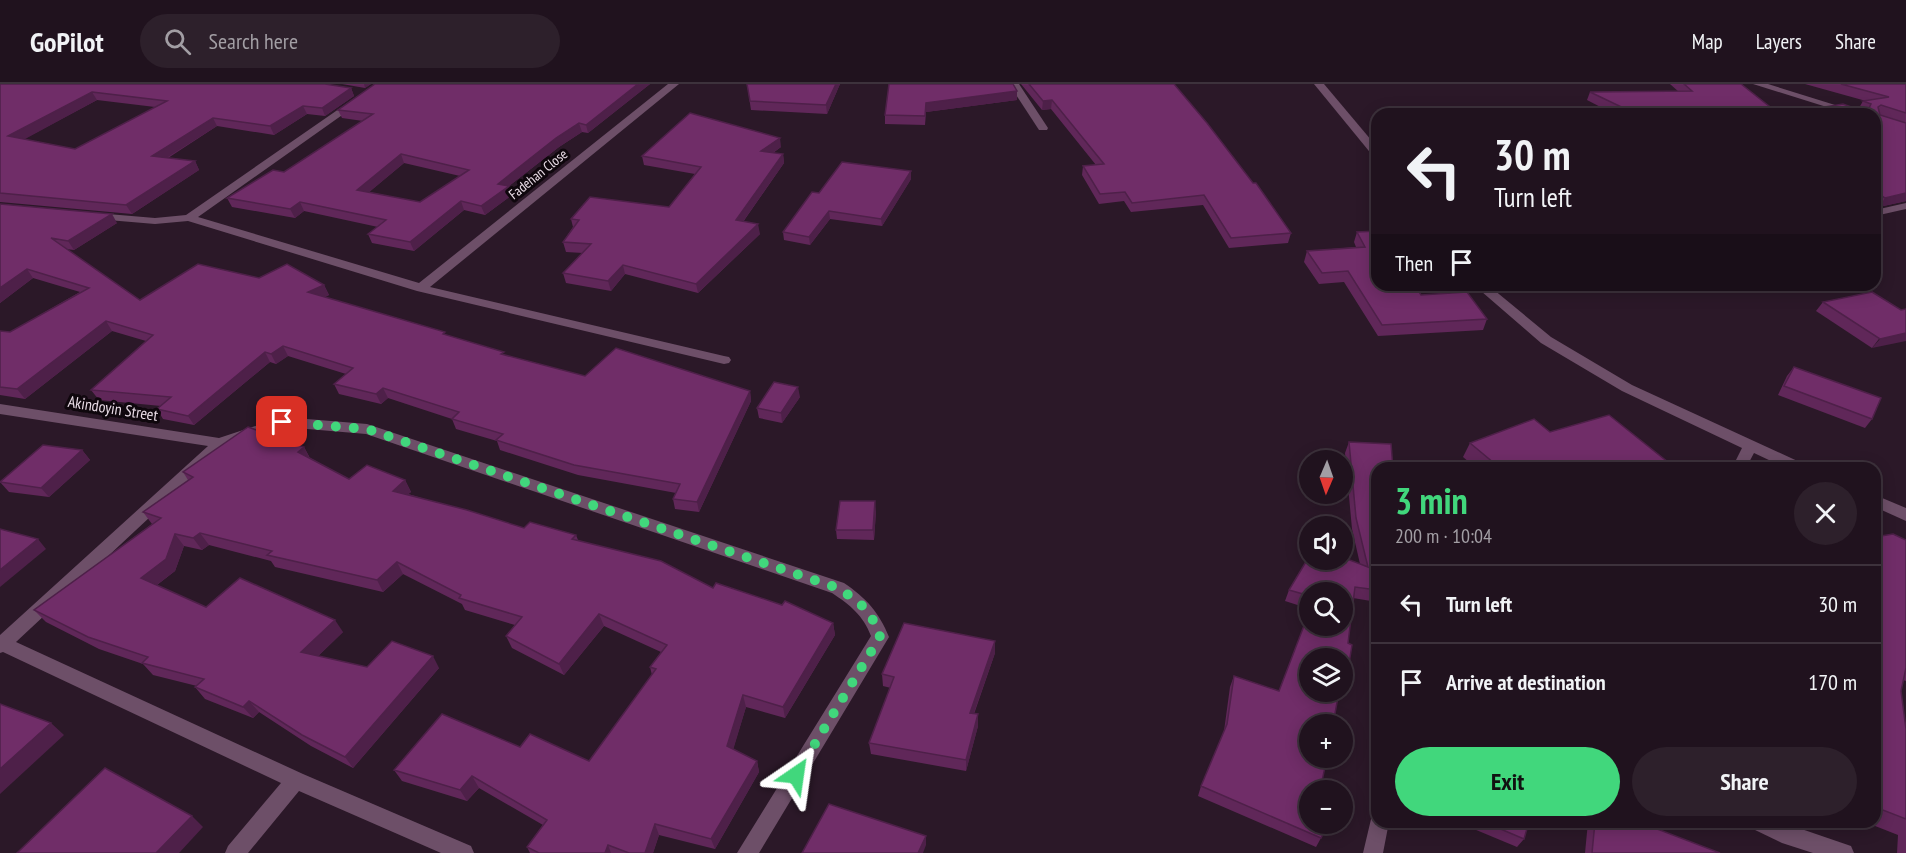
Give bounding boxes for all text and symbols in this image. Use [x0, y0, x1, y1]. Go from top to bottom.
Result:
search box [140, 14, 560, 68]
text: GoPilot [30, 23, 104, 60]
icon: search [161, 25, 194, 58]
text: Search here [209, 27, 298, 55]
text: Map [1692, 28, 1723, 55]
text: Layers [1756, 28, 1802, 55]
text: Share [1835, 28, 1876, 55]
text: 30 m [1494, 127, 1571, 182]
icon: left [1395, 132, 1473, 210]
street label: Fadehan Close [505, 145, 571, 203]
text: Turn left [1494, 180, 1572, 214]
icon: arrive [1445, 246, 1478, 279]
text: Then [1395, 249, 1433, 277]
street label: Akindoyin Street [67, 391, 160, 425]
pin [256, 396, 307, 447]
icon: arrive [265, 405, 298, 438]
north arrow [1299, 450, 1353, 504]
map controls [1299, 450, 1353, 834]
text: 3 min [1395, 477, 1468, 524]
button: close [1794, 482, 1857, 545]
button: sound [1299, 516, 1353, 570]
text: 200 m · 10:04 [1395, 523, 1492, 549]
button: search [1299, 582, 1353, 636]
icon: left [1395, 588, 1428, 621]
text: Turn left [1446, 590, 1512, 618]
text: 30 m [1818, 590, 1857, 618]
button: layers [1299, 648, 1353, 702]
icon: arrive [1395, 666, 1428, 699]
text: Arrive at destination [1446, 668, 1606, 696]
text: 170 m [1808, 668, 1857, 696]
button: + [1299, 714, 1353, 768]
position arrow [764, 743, 828, 807]
button: Exit [1395, 747, 1620, 816]
button: Share [1632, 747, 1857, 816]
button: − [1299, 780, 1353, 834]

